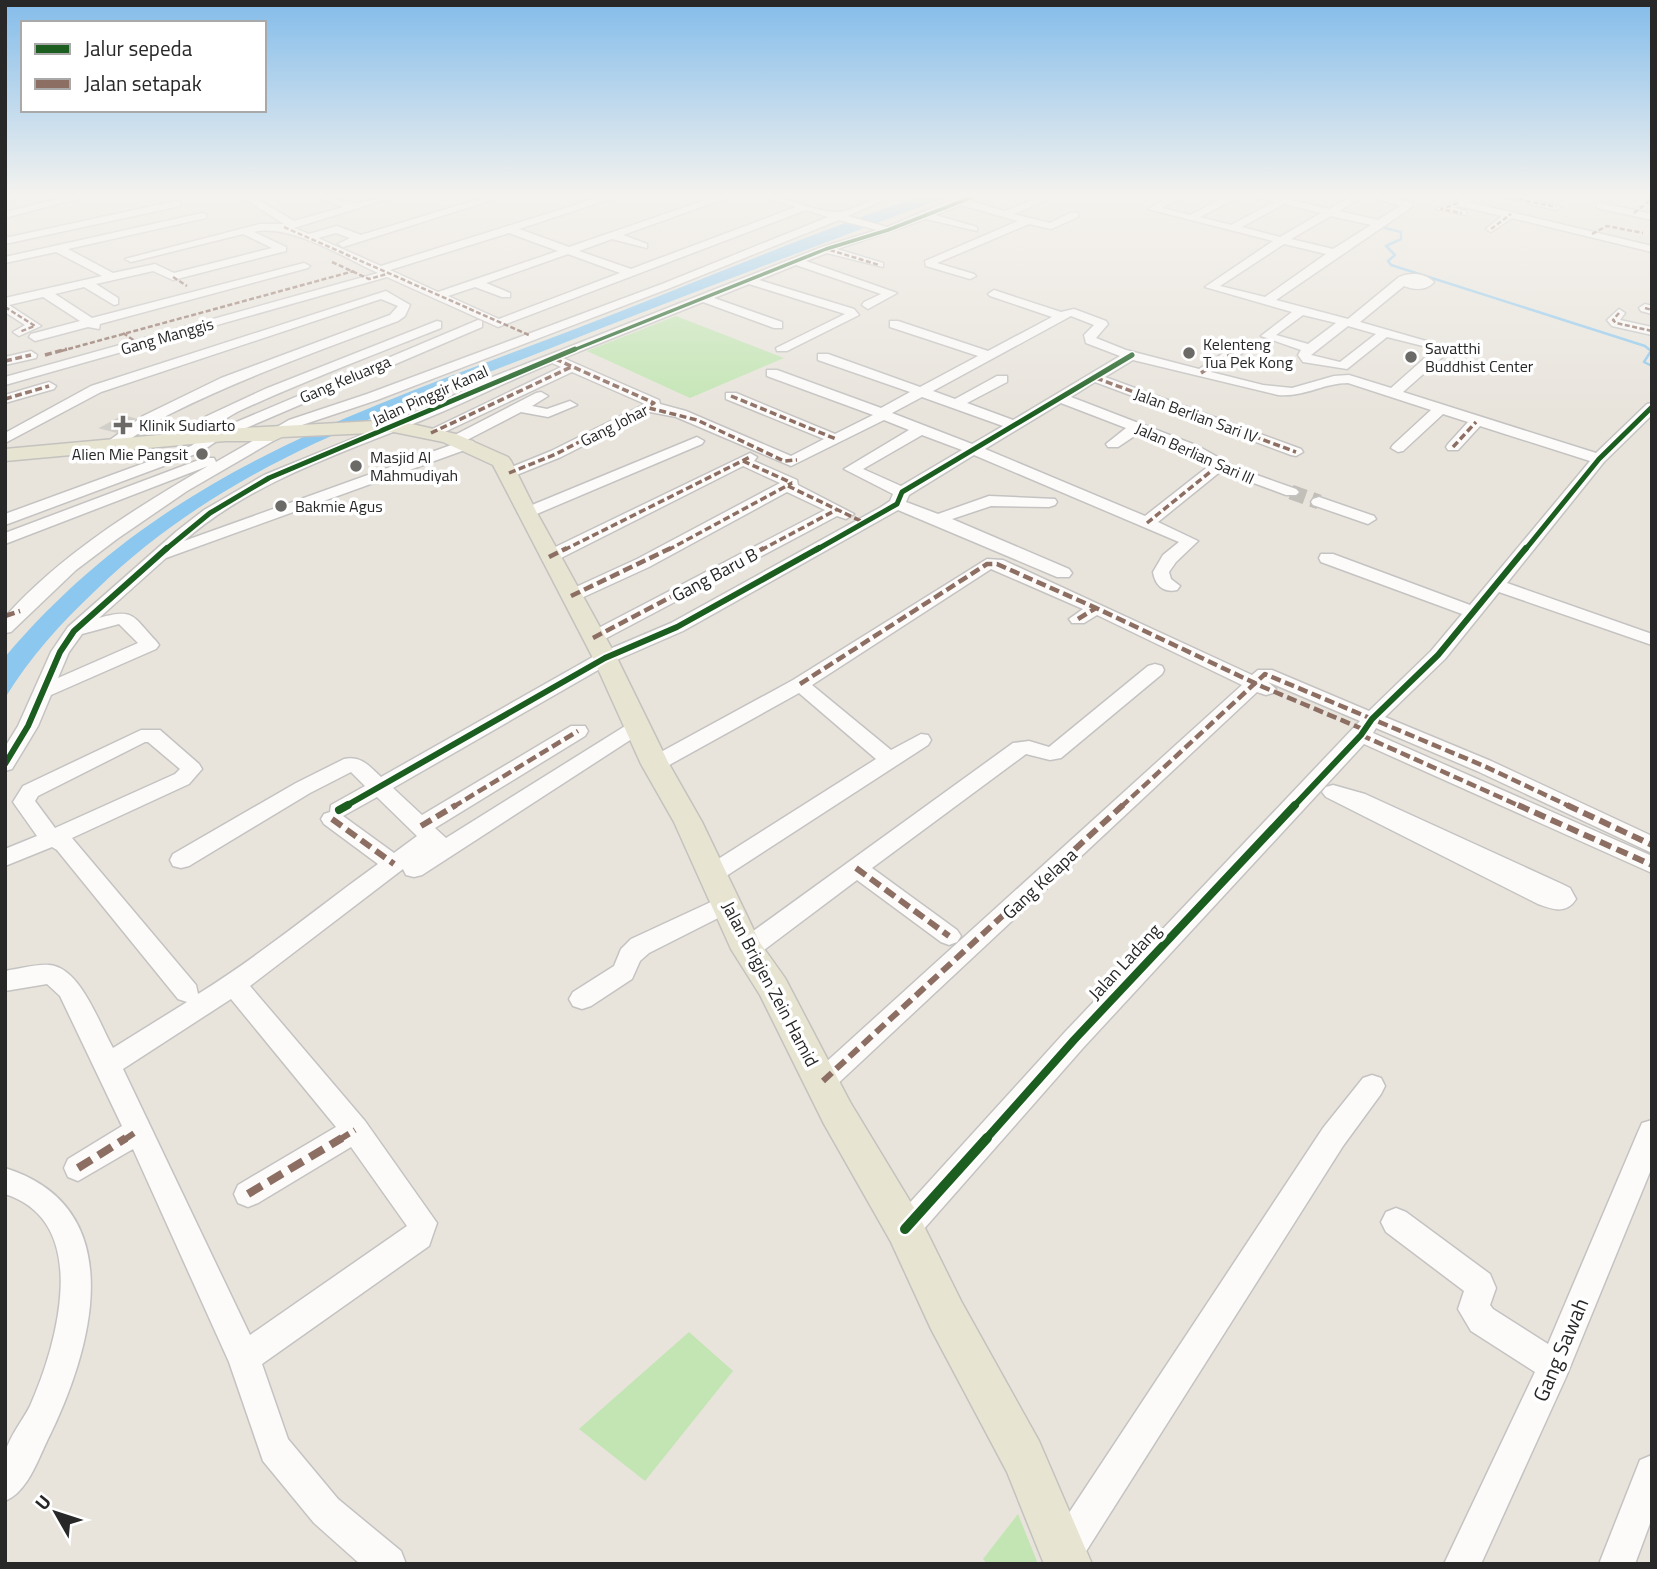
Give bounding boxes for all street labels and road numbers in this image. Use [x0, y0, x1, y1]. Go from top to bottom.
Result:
street label: Gang Manggis [118, 311, 216, 361]
street label: Gang Keluarga [296, 349, 394, 409]
street label: Jalan Pinggir Kanal [368, 359, 492, 431]
street label: Jalan Berlian Sari IV [1131, 382, 1261, 448]
street label: Gang Johar [576, 397, 653, 452]
street label: Jalan Berlian Sari III [1132, 416, 1258, 490]
street label: Gang Baru B [667, 541, 763, 609]
street label: Gang Kelapa [996, 842, 1083, 925]
street label: Jalan Brigjen Zein Hamid [715, 896, 826, 1071]
street label: Jalan Ladang [1082, 917, 1167, 1006]
street label: Gang Sawah [1524, 1293, 1596, 1406]

